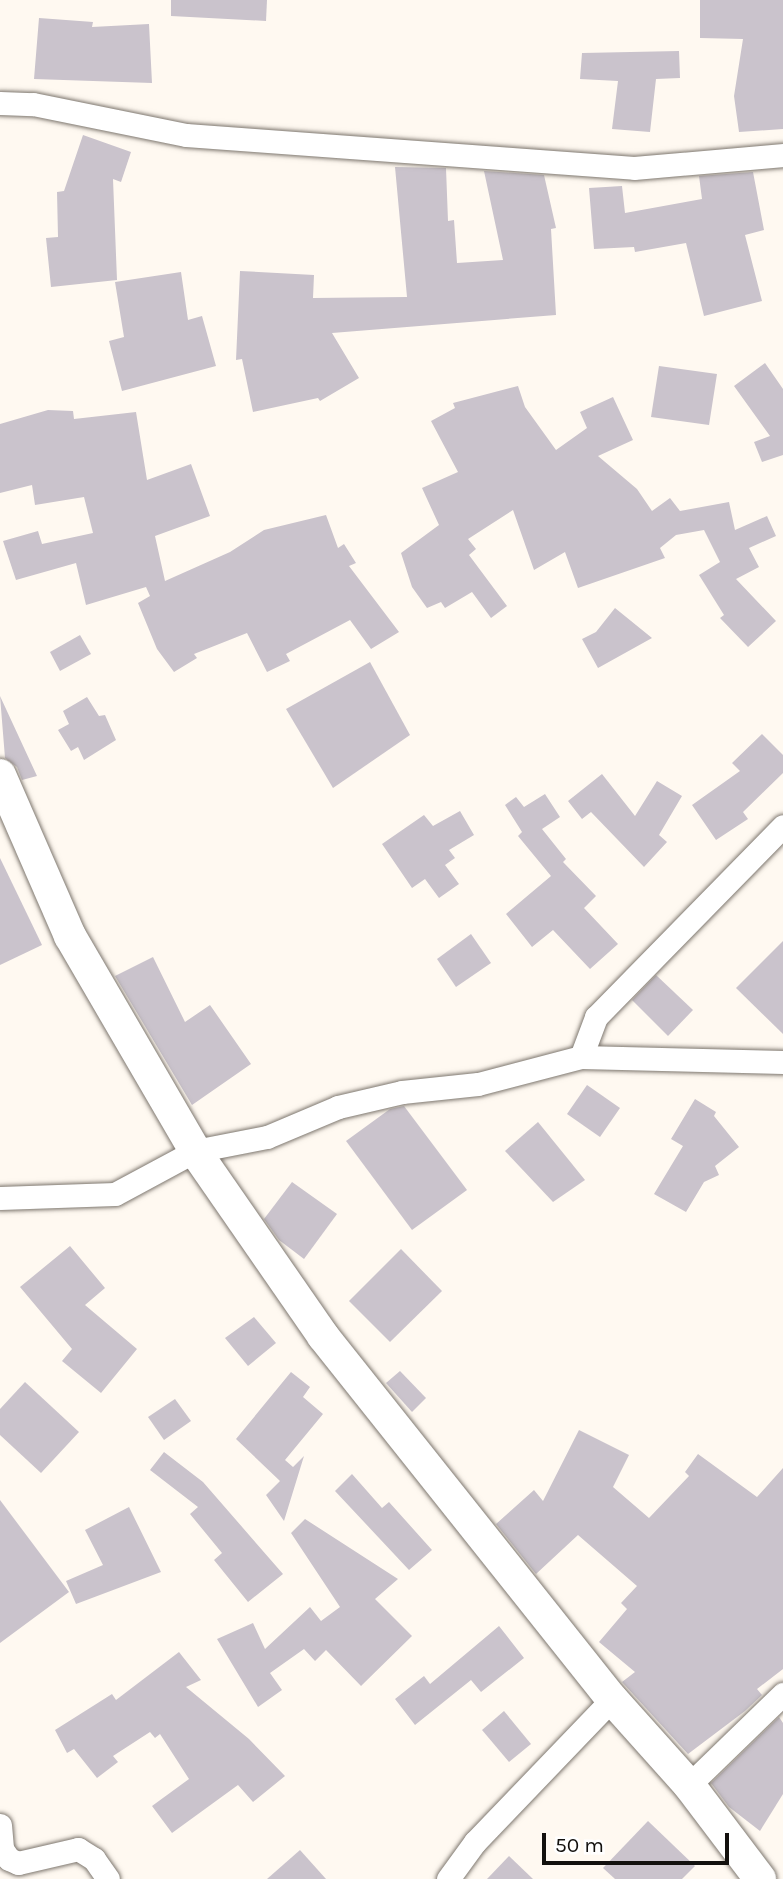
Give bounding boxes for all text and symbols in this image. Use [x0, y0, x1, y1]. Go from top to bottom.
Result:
scale bar [545, 1820, 732, 1864]
text: 50 m [555, 1833, 604, 1857]

